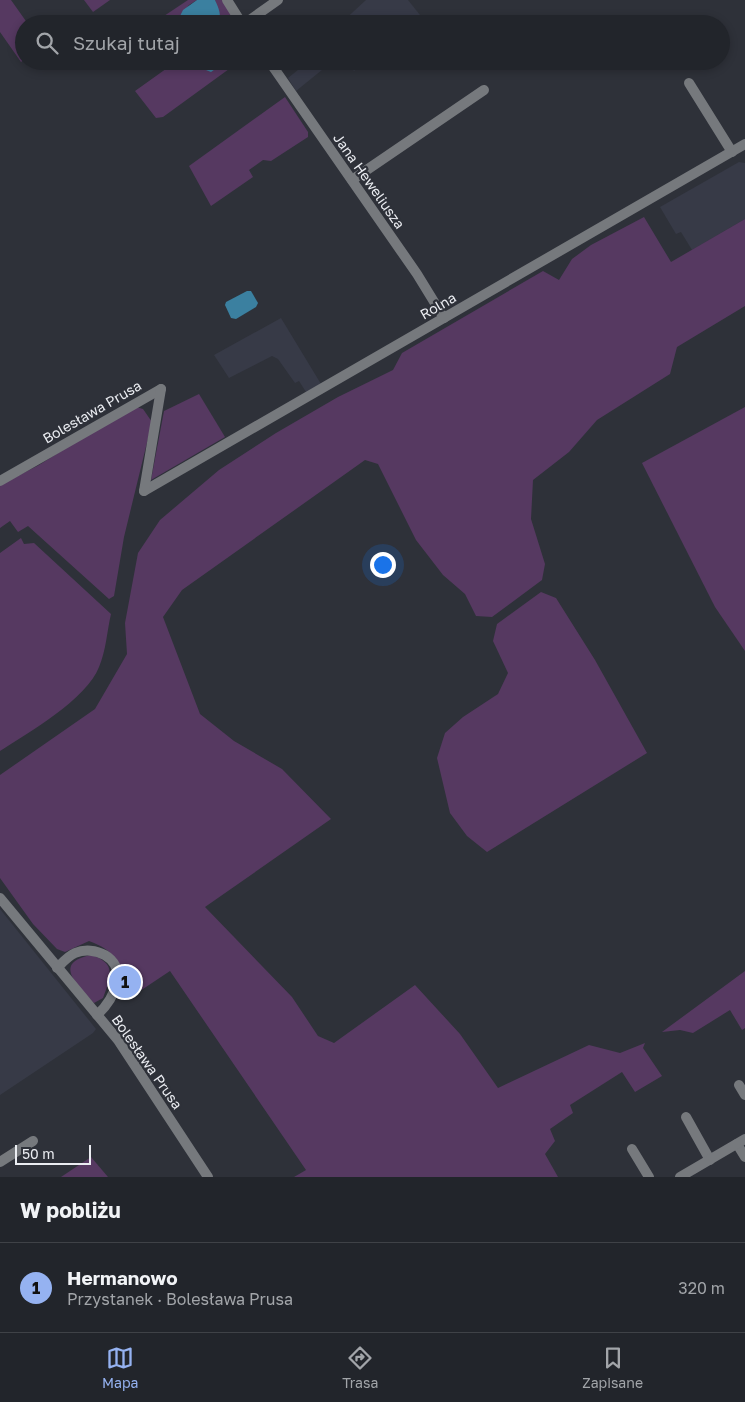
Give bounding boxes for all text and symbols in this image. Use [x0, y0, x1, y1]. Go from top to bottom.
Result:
search box [15, 15, 730, 70]
icon: search [33, 29, 61, 57]
text: Szukaj tutaj [73, 31, 180, 54]
street label: Jana Heweliusza [330, 130, 409, 232]
street label: Rolna [417, 289, 459, 323]
street label: Bolesława Prusa [39, 376, 144, 447]
your location [370, 552, 396, 578]
pin: 1 [109, 963, 141, 1001]
street label: Bolesława Prusa [109, 1011, 186, 1112]
scale bar [15, 1142, 91, 1165]
text: 50 m [22, 1145, 55, 1162]
text: W pobliżu [20, 1197, 121, 1223]
text: Hermanowo [67, 1266, 178, 1289]
text: 1 [32, 1278, 40, 1298]
text: 320 m [678, 1278, 725, 1298]
text: Przystanek · Bolesława Prusa [67, 1289, 293, 1309]
tab: Mapa [102, 1344, 138, 1391]
tab: Trasa [342, 1344, 378, 1391]
tab: Zapisane [582, 1344, 643, 1391]

